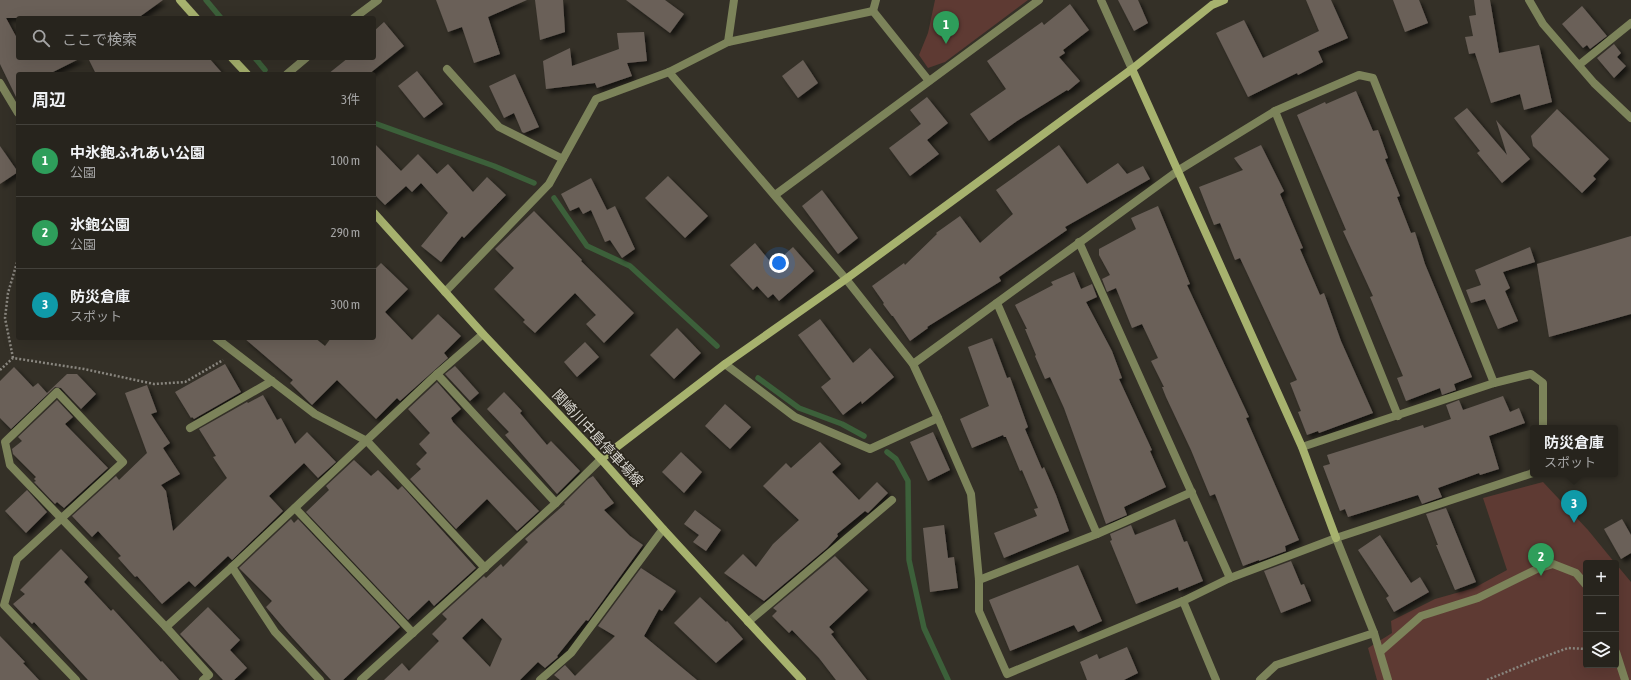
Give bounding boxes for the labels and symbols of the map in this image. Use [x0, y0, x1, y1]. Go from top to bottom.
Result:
pin: 1 [933, 11, 959, 44]
your location [769, 253, 789, 273]
street label: 関崎川中島停車場線 [549, 386, 647, 490]
pin: 3 [1561, 490, 1587, 523]
pin: 2 [1528, 543, 1554, 576]

